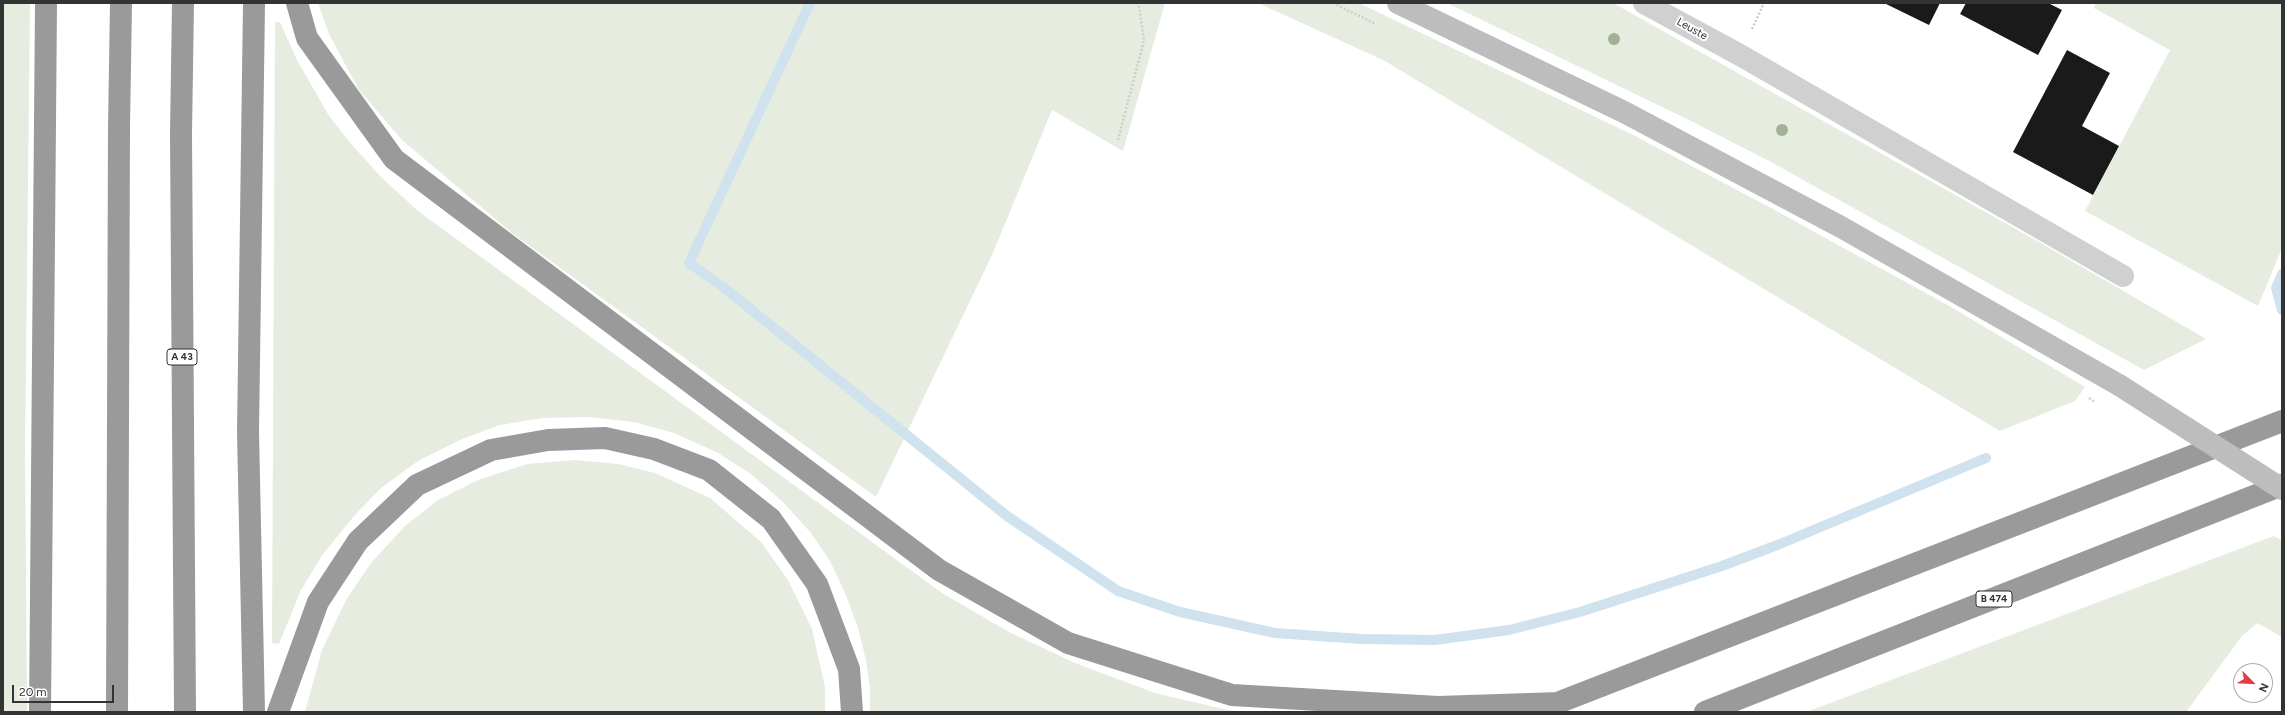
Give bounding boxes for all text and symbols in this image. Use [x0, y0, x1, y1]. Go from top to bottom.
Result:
street label: Leuste [1674, 15, 1710, 43]
road number: A 43 [167, 349, 197, 365]
road number: B 474 [1976, 591, 2012, 607]
north arrow [2233, 663, 2273, 703]
scale bar [14, 677, 116, 703]
text: N [2256, 681, 2271, 694]
text: 20 m [19, 685, 47, 699]

